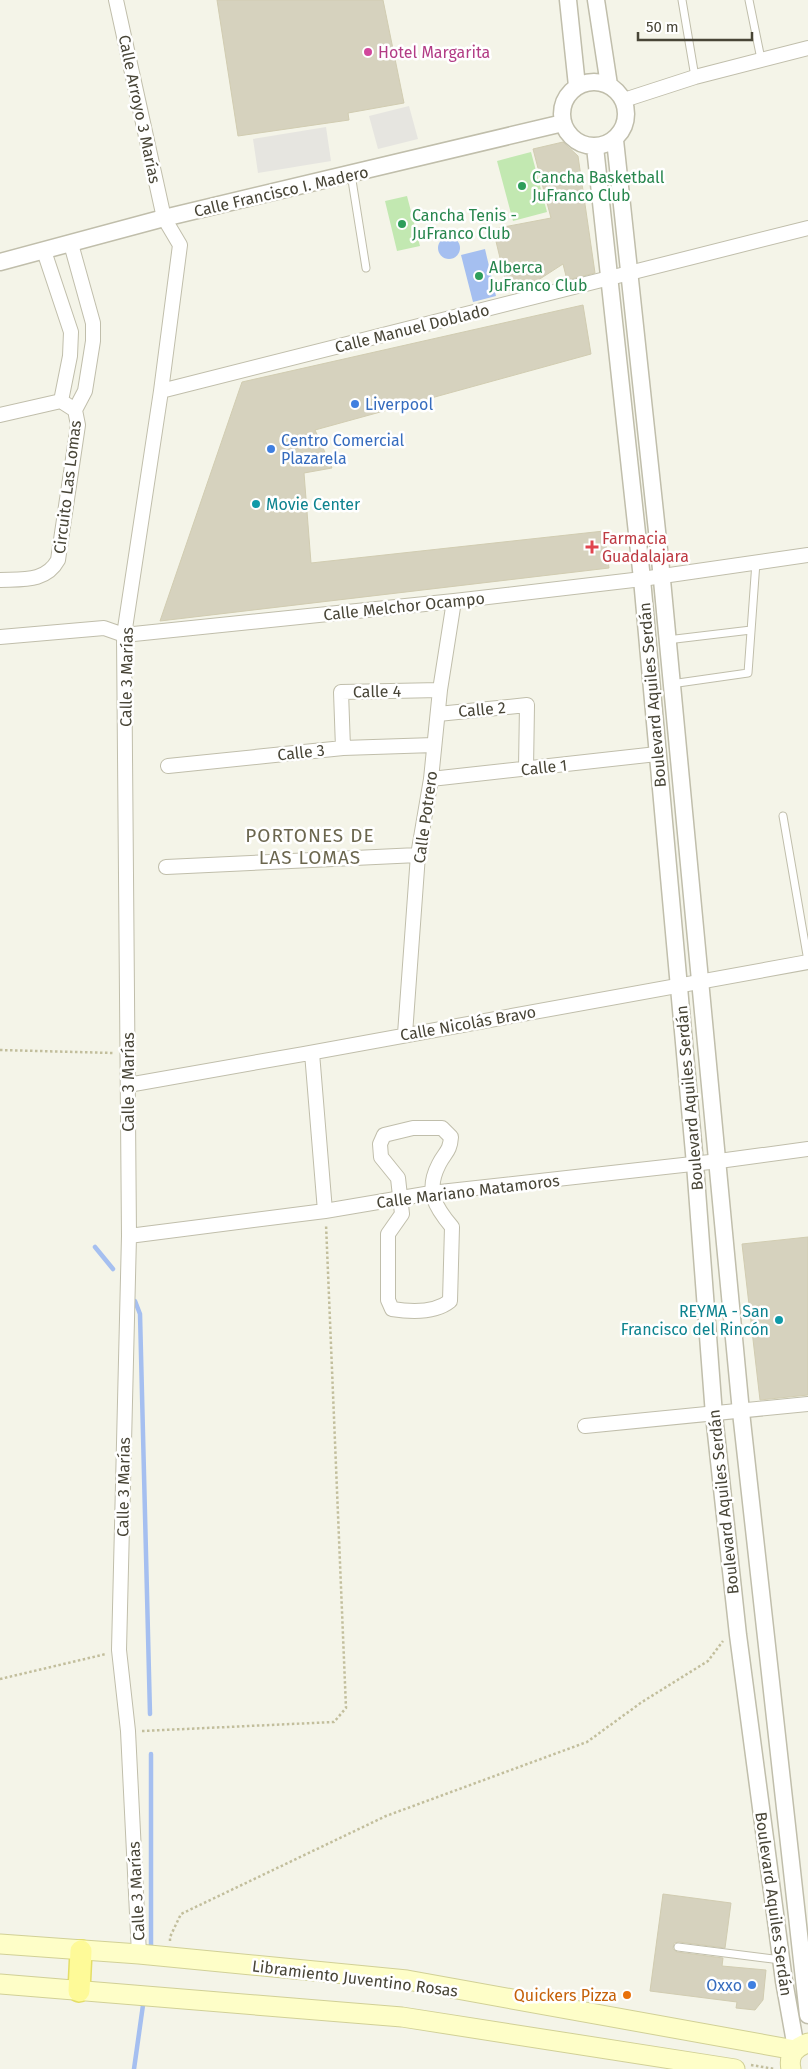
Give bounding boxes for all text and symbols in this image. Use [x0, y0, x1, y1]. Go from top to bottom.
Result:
scale bar [638, 10, 752, 42]
text: 50 m [646, 18, 679, 36]
street label: Calle Arroyo 3 Marías [114, 33, 165, 185]
place label: Hotel Margarita [378, 43, 490, 62]
marker: Hotel Margarita [362, 46, 374, 58]
street label: Calle Francisco I. Madero [192, 162, 370, 221]
place label: Cancha Basketball JuFranco Club [532, 168, 665, 205]
marker: Cancha Basketball JuFranco Club [516, 180, 528, 192]
place label: Cancha Tenis - JuFranco Club [412, 206, 517, 243]
marker: Cancha Tenis - JuFranco Club [396, 218, 408, 230]
place label: Alberca JuFranco Club [489, 258, 587, 295]
marker: Alberca JuFranco Club [473, 270, 485, 282]
street label: Calle Manuel Doblado [333, 300, 491, 357]
place label: Liverpool [365, 395, 433, 414]
marker: Liverpool [349, 398, 361, 410]
street label: Circuito Las Lomas [50, 419, 85, 555]
place label: Centro Comercial Plazarela [281, 431, 405, 468]
marker: Centro Comercial Plazarela [265, 443, 277, 455]
place label: Movie Center [266, 495, 361, 514]
marker: Movie Center [250, 498, 262, 510]
place label: Farmacia Guadalajara [602, 529, 689, 566]
marker: Farmacia Guadalajara [586, 541, 598, 553]
street label: Calle Melchor Ocampo [323, 589, 486, 624]
street label: Boulevard Aquiles Serdán [635, 602, 670, 788]
street label: Calle 3 Marías [116, 627, 137, 727]
street label: Calle 4 [353, 682, 402, 701]
street label: Calle 2 [458, 698, 507, 721]
street label: Calle 3 [276, 741, 326, 764]
street label: Calle 1 [520, 756, 568, 779]
street label: Calle Potrero [410, 770, 441, 864]
district label: PORTONES DE LAS LOMAS [245, 824, 375, 869]
street label: Calle Nicolás Bravo [399, 1002, 537, 1045]
street label: Boulevard Aquiles Serdán [672, 1005, 707, 1191]
street label: Calle 3 Marías [119, 1032, 138, 1132]
street label: Calle Mariano Matamoros [375, 1171, 561, 1212]
place label: REYMA - San Francisco del Rincón [621, 1302, 769, 1339]
marker: REYMA - San Francisco del Rincón [773, 1314, 785, 1326]
street label: Boulevard Aquiles Serdán [704, 1409, 743, 1595]
street label: Calle 3 Marías [113, 1437, 134, 1537]
street label: Boulevard Aquiles Serdán [751, 1811, 796, 1997]
street label: Calle 3 Marías [124, 1841, 149, 1941]
street label: Libramiento Juventino Rosas [251, 1956, 459, 2001]
place label: Oxxo [706, 1976, 742, 1995]
marker: Oxxo [746, 1979, 758, 1991]
place label: Quickers Pizza [514, 1986, 617, 2005]
marker: Quickers Pizza [621, 1989, 633, 2001]

